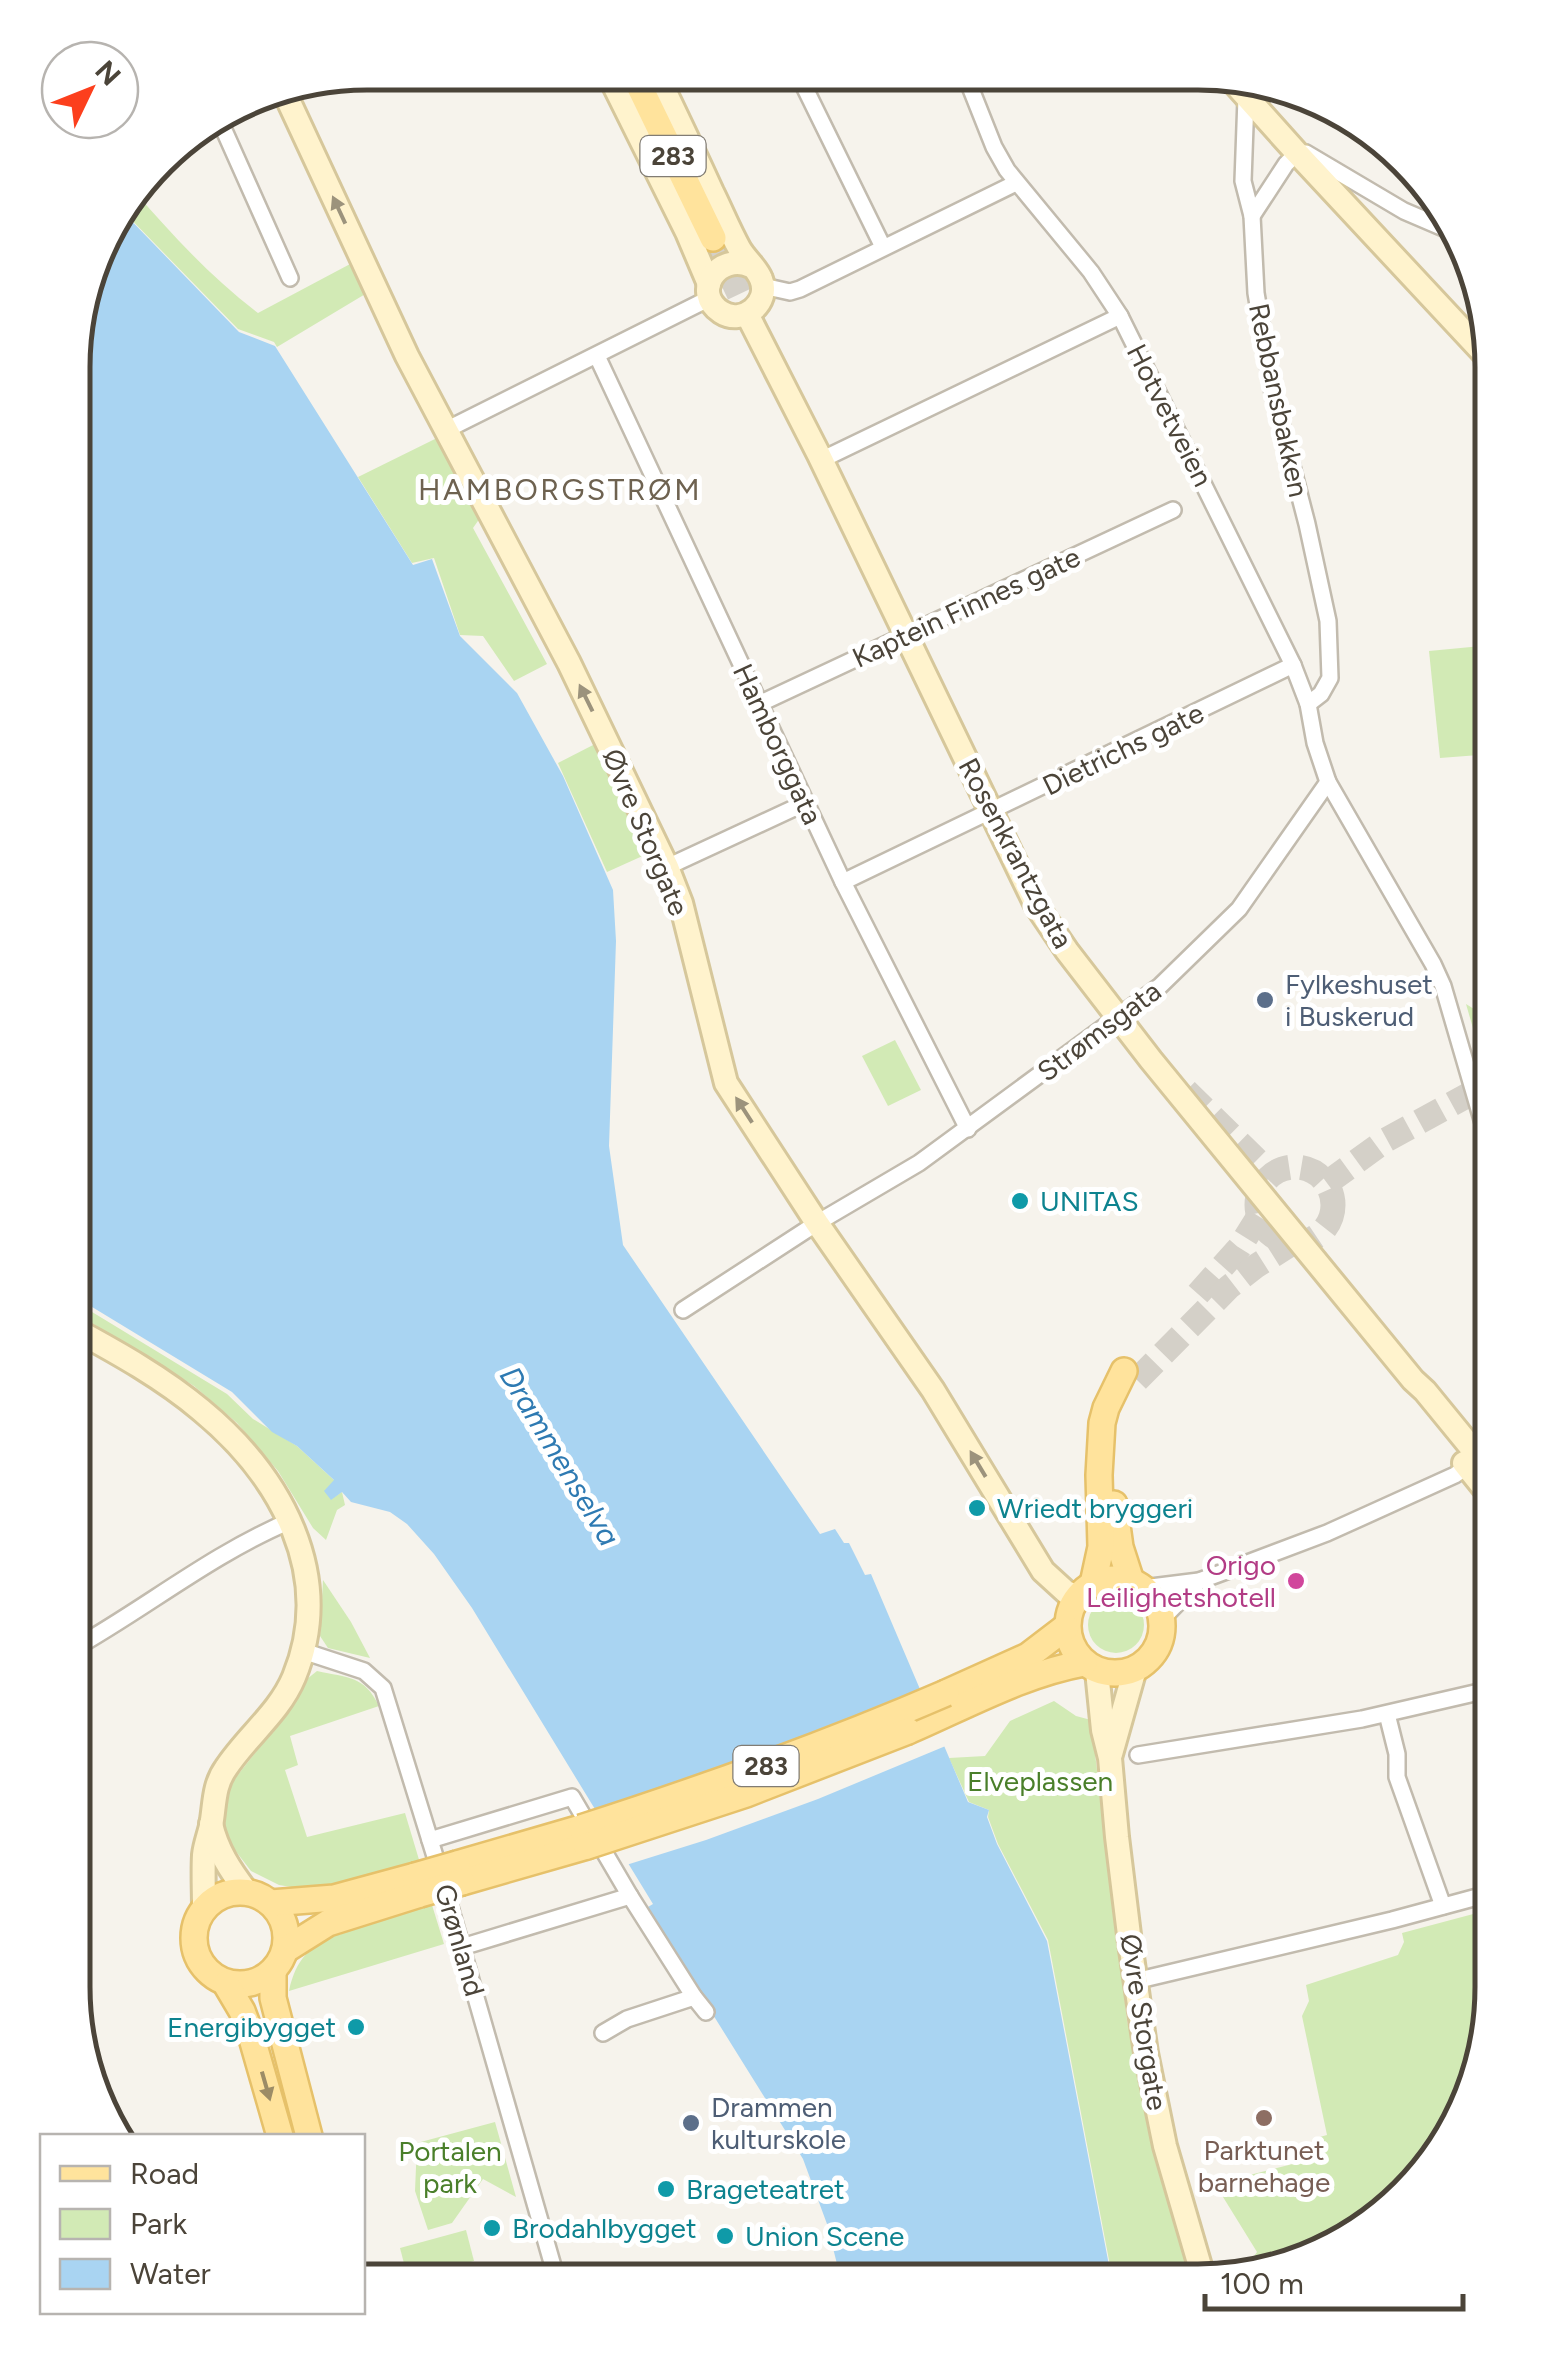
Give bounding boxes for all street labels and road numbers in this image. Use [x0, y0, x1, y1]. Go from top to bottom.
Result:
road number: 283 [640, 136, 706, 176]
street label: Rebbansbakken [1242, 300, 1316, 500]
street label: Hotvetveien [1120, 338, 1220, 492]
street label: Kaptein Finnes gate [847, 539, 1085, 675]
street label: Hamborggata [726, 658, 830, 830]
street label: Dietrichs gate [1037, 695, 1209, 803]
street label: Øvre Storgate [596, 743, 696, 921]
street label: Rosenkrantzgata [952, 752, 1080, 954]
street label: Strømsgata [1031, 974, 1167, 1088]
road number: 283 [734, 1746, 798, 1786]
street label: Grønland [428, 1880, 492, 2000]
street label: Øvre Storgate [1113, 1931, 1175, 2113]

